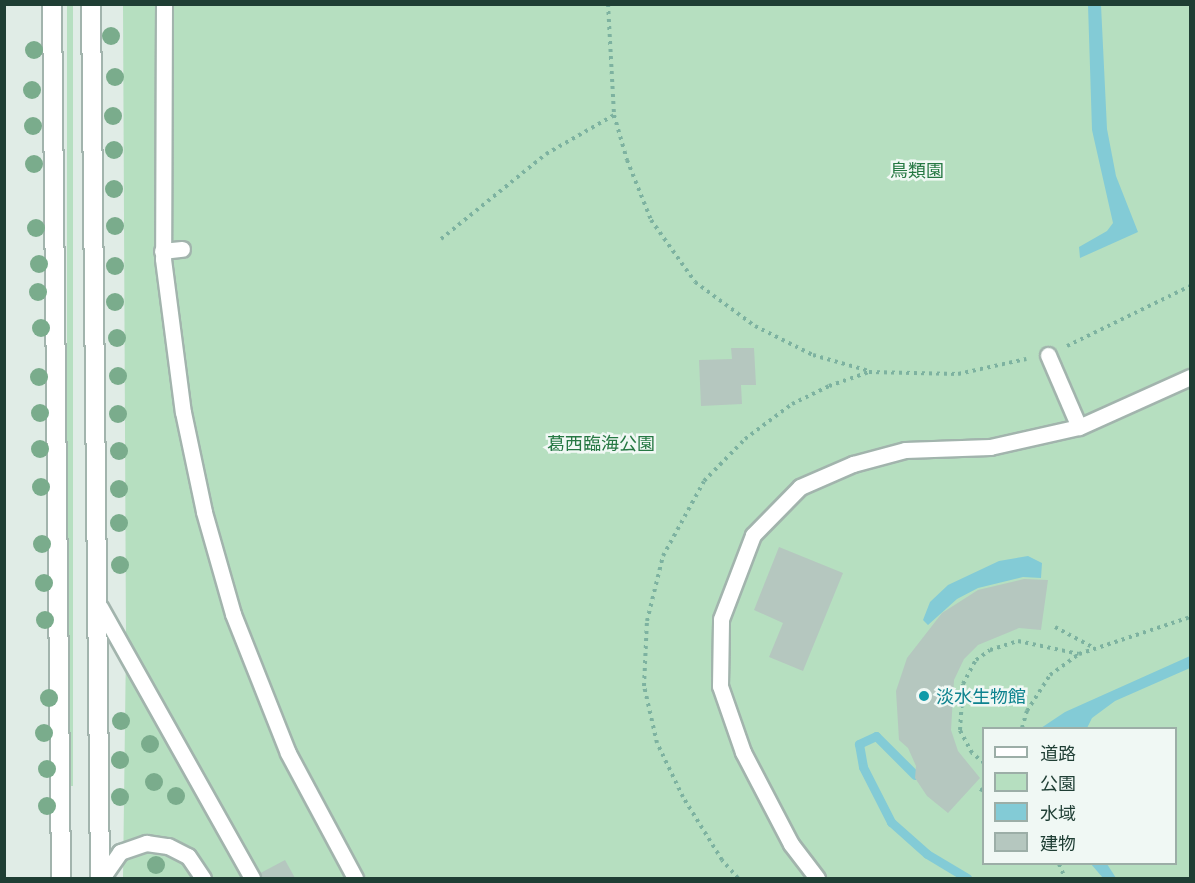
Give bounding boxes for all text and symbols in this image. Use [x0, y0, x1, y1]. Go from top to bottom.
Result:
park label: 鳥類園 [890, 159, 944, 181]
park label: 葛西臨海公園 [547, 432, 655, 454]
place label: 淡水生物館 [936, 685, 1026, 707]
marker: 淡水生物館 [917, 689, 931, 703]
legend [982, 727, 1177, 865]
text: 道路 [1040, 742, 1076, 764]
text: 公園 [1040, 772, 1076, 794]
text: 水域 [1040, 802, 1076, 824]
text: 建物 [1040, 832, 1076, 854]

